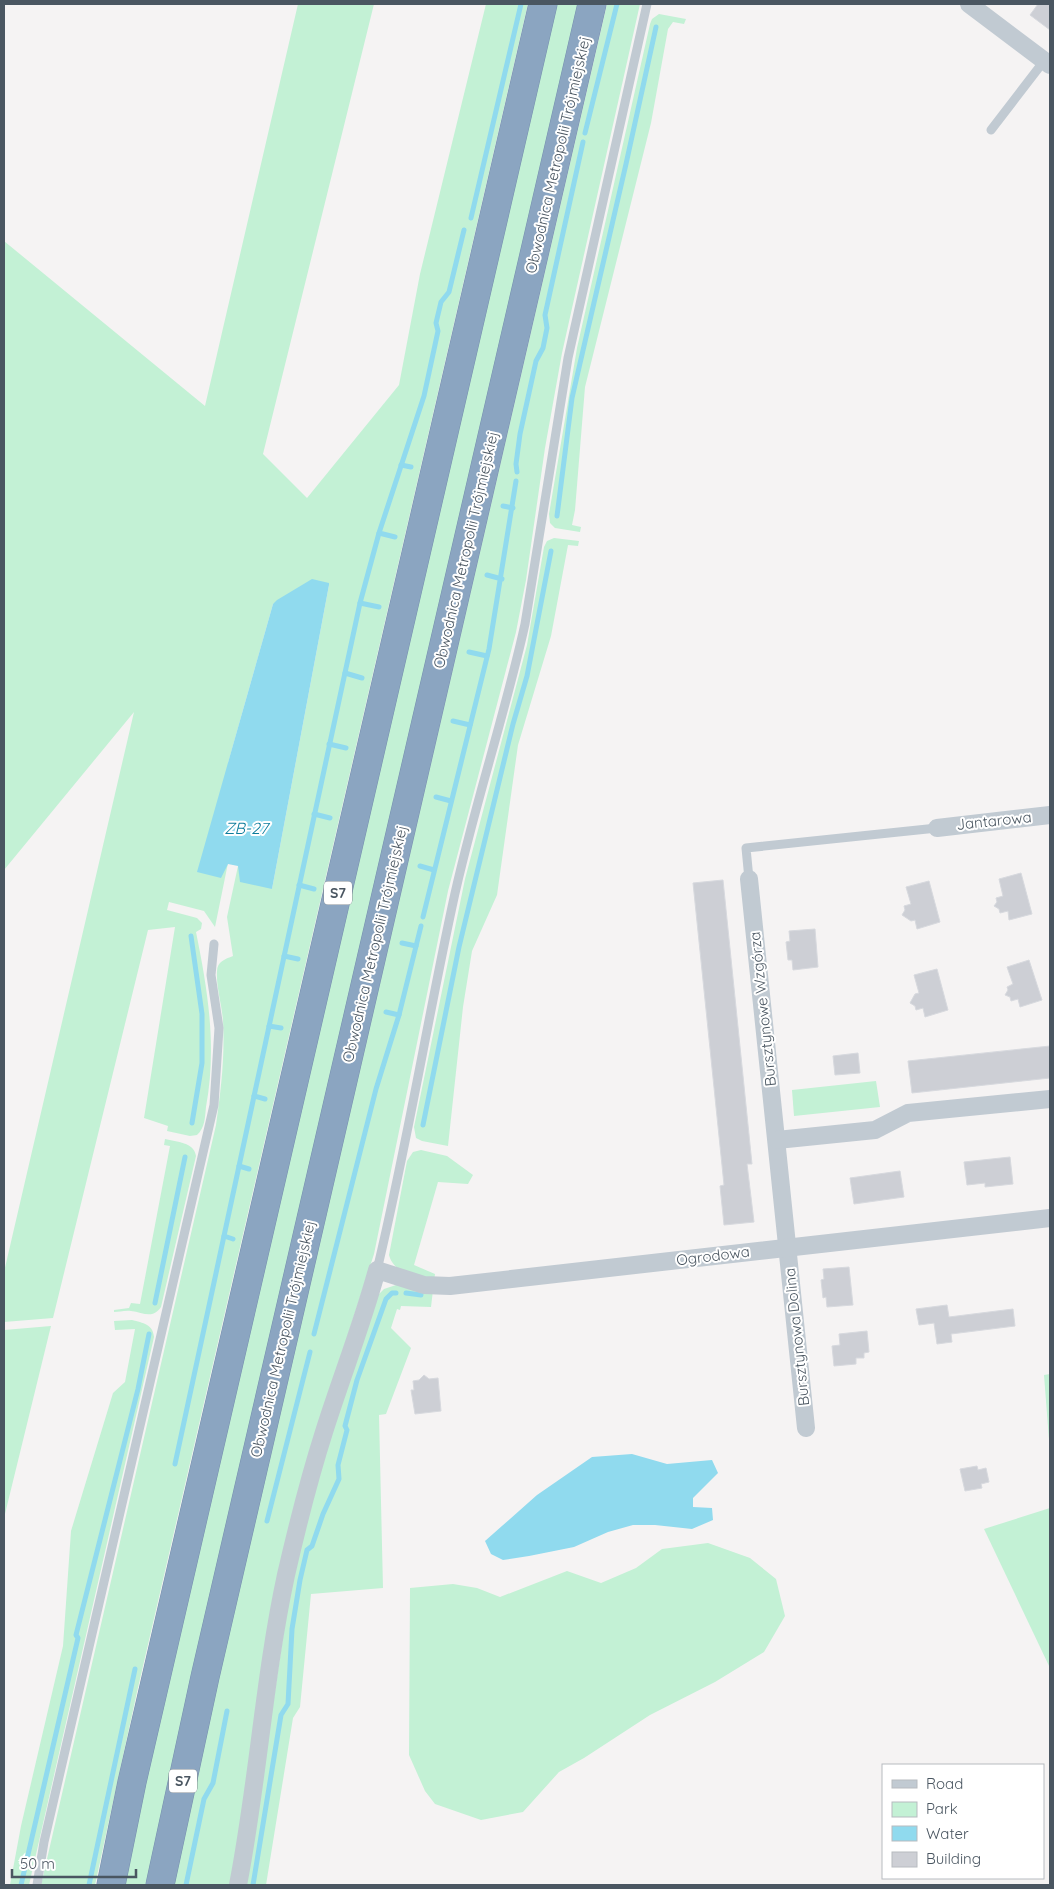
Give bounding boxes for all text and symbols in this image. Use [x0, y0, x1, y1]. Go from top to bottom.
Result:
street label: Obwodnica Metropolii Trójmiejskiej [521, 35, 594, 275]
street label: Obwodnica Metropolii Trójmiejskiej [429, 430, 502, 670]
street label: Jantarowa [955, 807, 1032, 834]
water label: ZB-27 [224, 818, 271, 838]
street label: Obwodnica Metropolii Trójmiejskiej [338, 824, 411, 1064]
road number: S7 [324, 881, 352, 904]
street label: Bursztynowe Wzgórza [745, 931, 780, 1087]
street label: Obwodnica Metropolii Trójmiejskiej [246, 1219, 319, 1459]
street label: Ogrodowa [675, 1242, 751, 1269]
street label: Bursztynowa Dolina [780, 1267, 813, 1407]
legend [882, 1764, 1044, 1879]
road number: S7 [169, 1770, 197, 1792]
text: Road [926, 1774, 963, 1793]
text: Park [926, 1799, 958, 1818]
text: Water [926, 1824, 969, 1843]
scale bar [12, 1846, 136, 1878]
text: Building [926, 1849, 981, 1868]
text: 50 m [20, 1854, 55, 1873]

